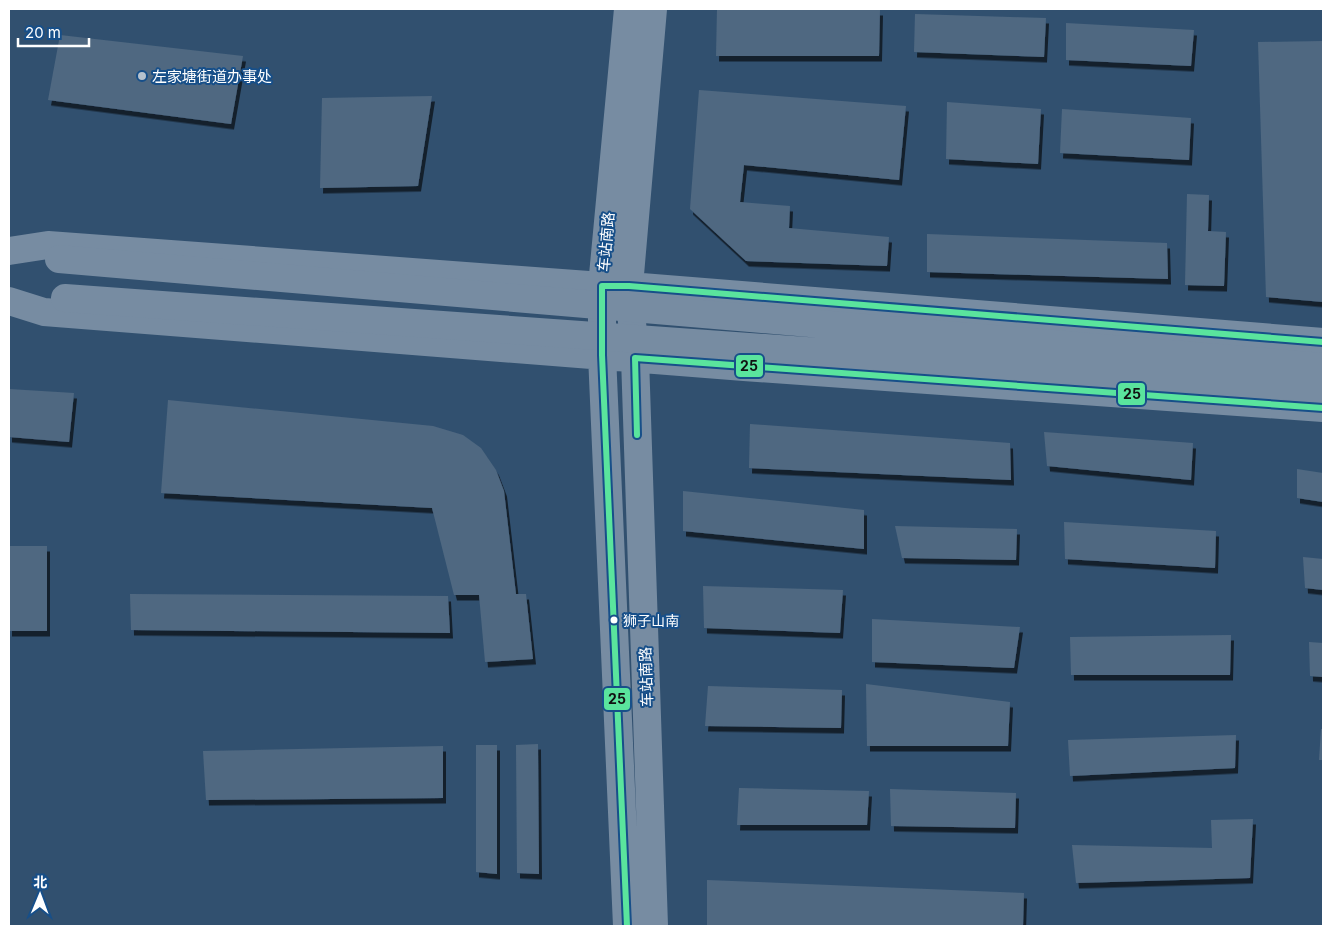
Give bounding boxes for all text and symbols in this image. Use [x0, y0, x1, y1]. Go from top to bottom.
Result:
scale bar [18, 15, 89, 47]
text: 20 m [25, 23, 61, 42]
place label: 左家塘街道办事处 [152, 67, 272, 86]
marker: 左家塘街道办事处 [136, 70, 148, 82]
street label: 车站南路 [594, 211, 618, 273]
line badge: 25 [735, 354, 764, 378]
text: 25 [740, 357, 758, 374]
line badge: 25 [1117, 382, 1146, 406]
text: 25 [1123, 385, 1141, 402]
place label: 狮子山南 [623, 612, 679, 629]
marker: 狮子山南 [609, 615, 619, 625]
street label: 车站南路 [635, 647, 657, 707]
line badge: 25 [603, 687, 631, 711]
text: 25 [608, 690, 626, 707]
north arrow [15, 870, 65, 920]
text: 北 [33, 873, 47, 890]

